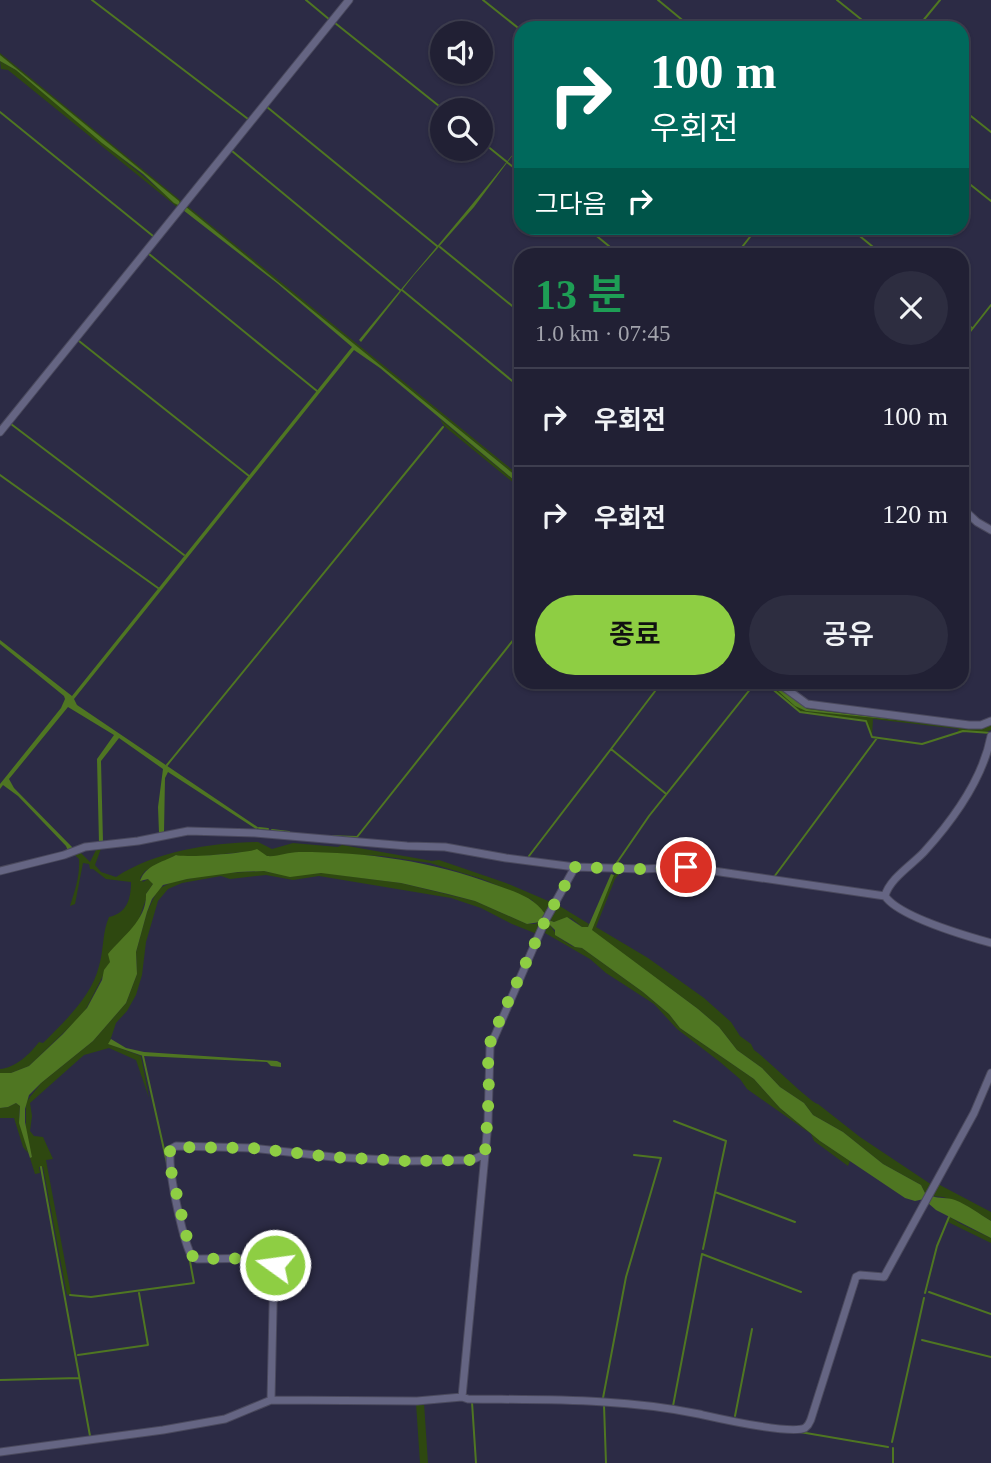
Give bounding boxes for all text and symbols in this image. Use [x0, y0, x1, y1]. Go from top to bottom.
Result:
map controls [430, 21, 493, 161]
button: sound [430, 21, 493, 84]
text: 100 m [650, 44, 777, 99]
icon: right [535, 49, 626, 140]
button: search [430, 98, 493, 161]
text: 우회전 [650, 110, 738, 146]
icon: right [621, 182, 659, 220]
text: 그다음 [535, 190, 607, 219]
button: close [874, 271, 948, 345]
text: 13 분 [535, 272, 626, 318]
text: 1.0 km · 07:45 [535, 321, 670, 346]
icon: right [535, 398, 573, 436]
text: 100 m [882, 402, 948, 431]
text: 우회전 [594, 406, 666, 435]
icon: right [535, 496, 573, 534]
text: 120 m [882, 500, 948, 529]
text: 우회전 [594, 504, 666, 533]
button: 종료 [535, 595, 735, 675]
button: 공유 [749, 595, 948, 675]
pin [656, 837, 716, 897]
icon: arrive [667, 848, 705, 886]
position arrow [238, 1228, 312, 1302]

